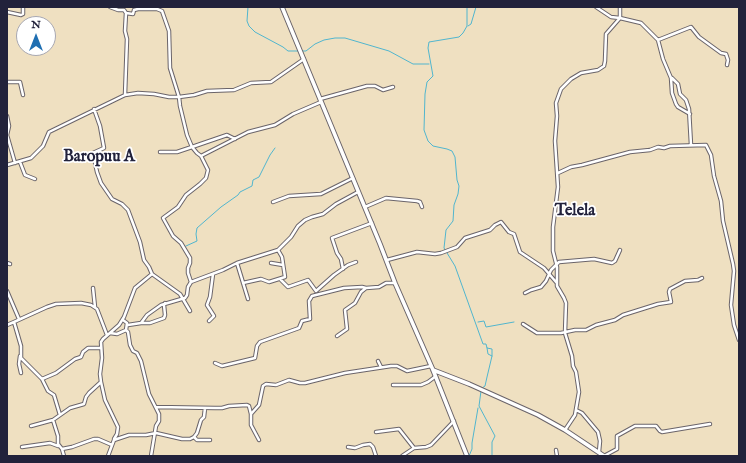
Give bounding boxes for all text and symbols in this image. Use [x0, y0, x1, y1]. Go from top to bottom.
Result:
north arrow [16, 16, 56, 56]
text: N [31, 18, 41, 32]
district label: Baropuu A [63, 148, 135, 168]
district label: Telela [555, 202, 595, 222]

